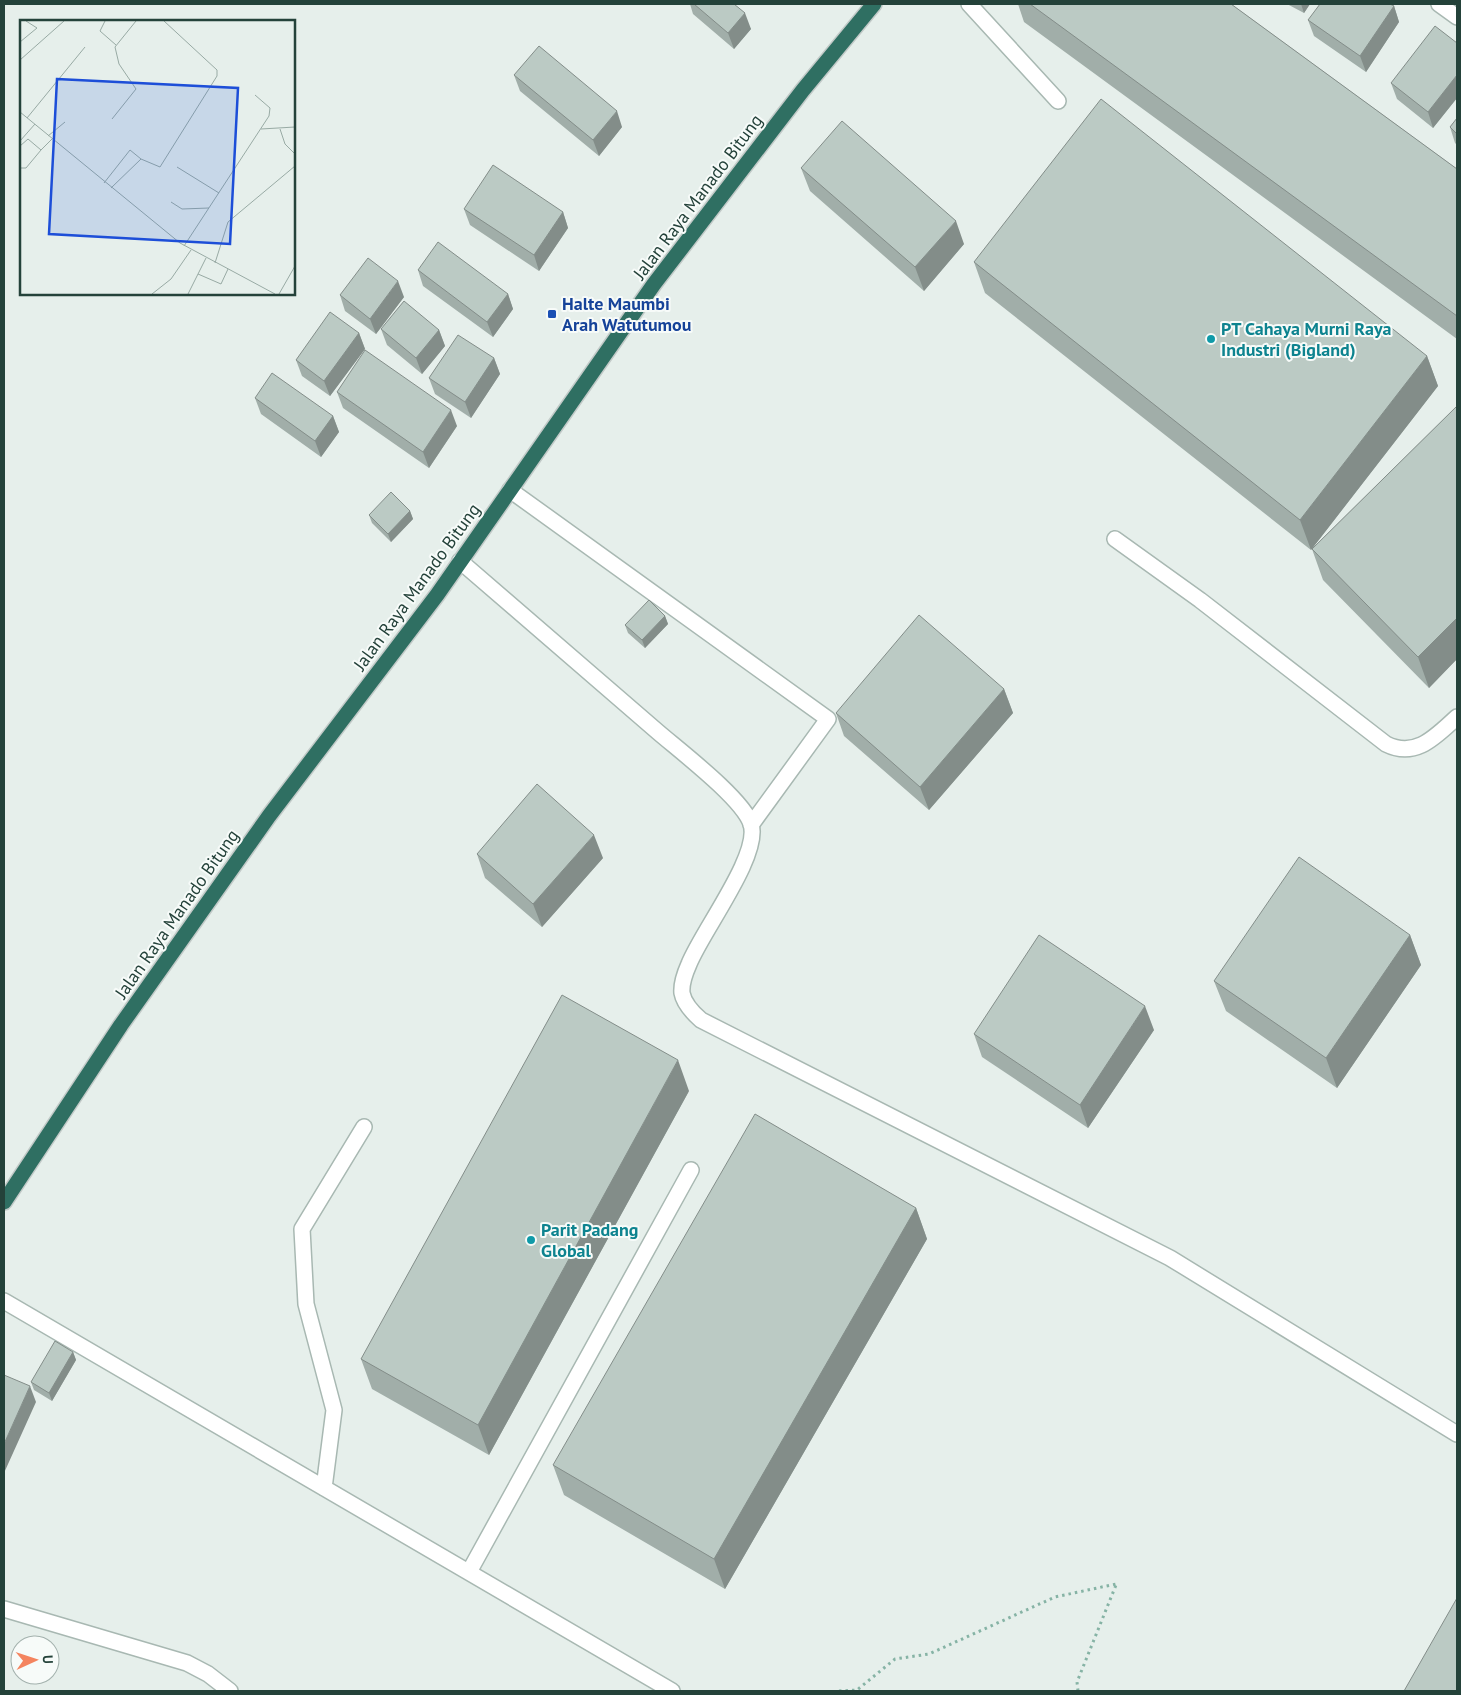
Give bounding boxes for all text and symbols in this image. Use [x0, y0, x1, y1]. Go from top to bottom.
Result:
inset map [20, 20, 295, 295]
street label: Jalan Raya Manado Bitung [627, 109, 767, 285]
place label: Halte Maumbi Arah Watutumou [562, 292, 691, 336]
marker: Halte Maumbi Arah Watutumou [546, 308, 558, 320]
place label: PT Cahaya Murni Raya Industri (Bigland) [1221, 317, 1392, 361]
marker: PT Cahaya Murni Raya Industri (Bigland) [1205, 333, 1217, 345]
street label: Jalan Raya Manado Bitung [348, 499, 485, 676]
street label: Jalan Raya Manado Bitung [109, 825, 244, 1004]
place label: Parit Padang Global [541, 1218, 639, 1262]
marker: Parit Padang Global [525, 1234, 537, 1246]
north arrow [10, 1635, 60, 1685]
text: U [39, 1654, 57, 1664]

